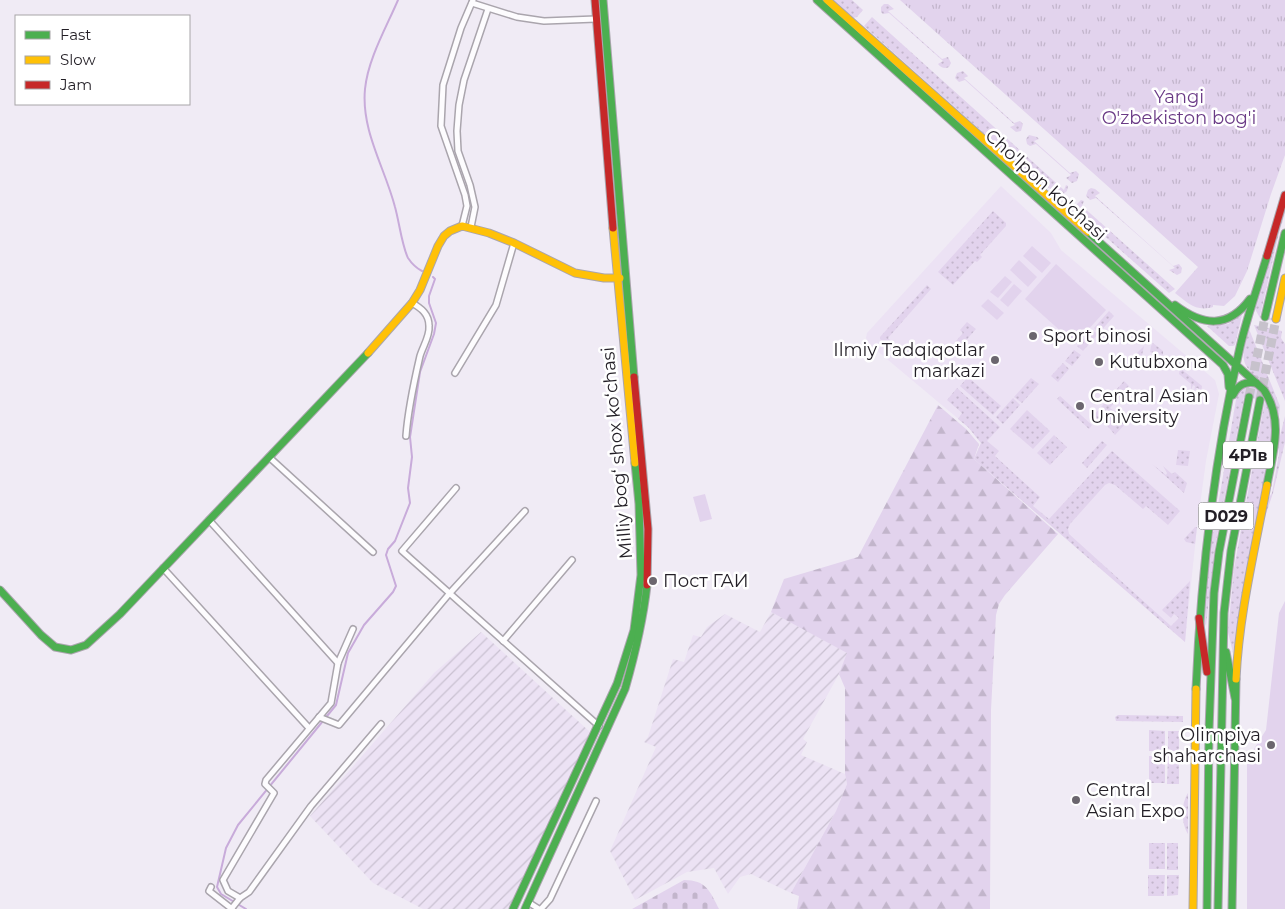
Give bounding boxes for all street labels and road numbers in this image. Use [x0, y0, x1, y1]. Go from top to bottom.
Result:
street label: Cho'lpon ko'chasi [981, 125, 1111, 245]
street label: Milliy bog‘ shox ko‘chasi [597, 346, 637, 560]
road number: 4Р1в [1223, 442, 1273, 468]
road number: D029 [1198, 502, 1254, 530]

